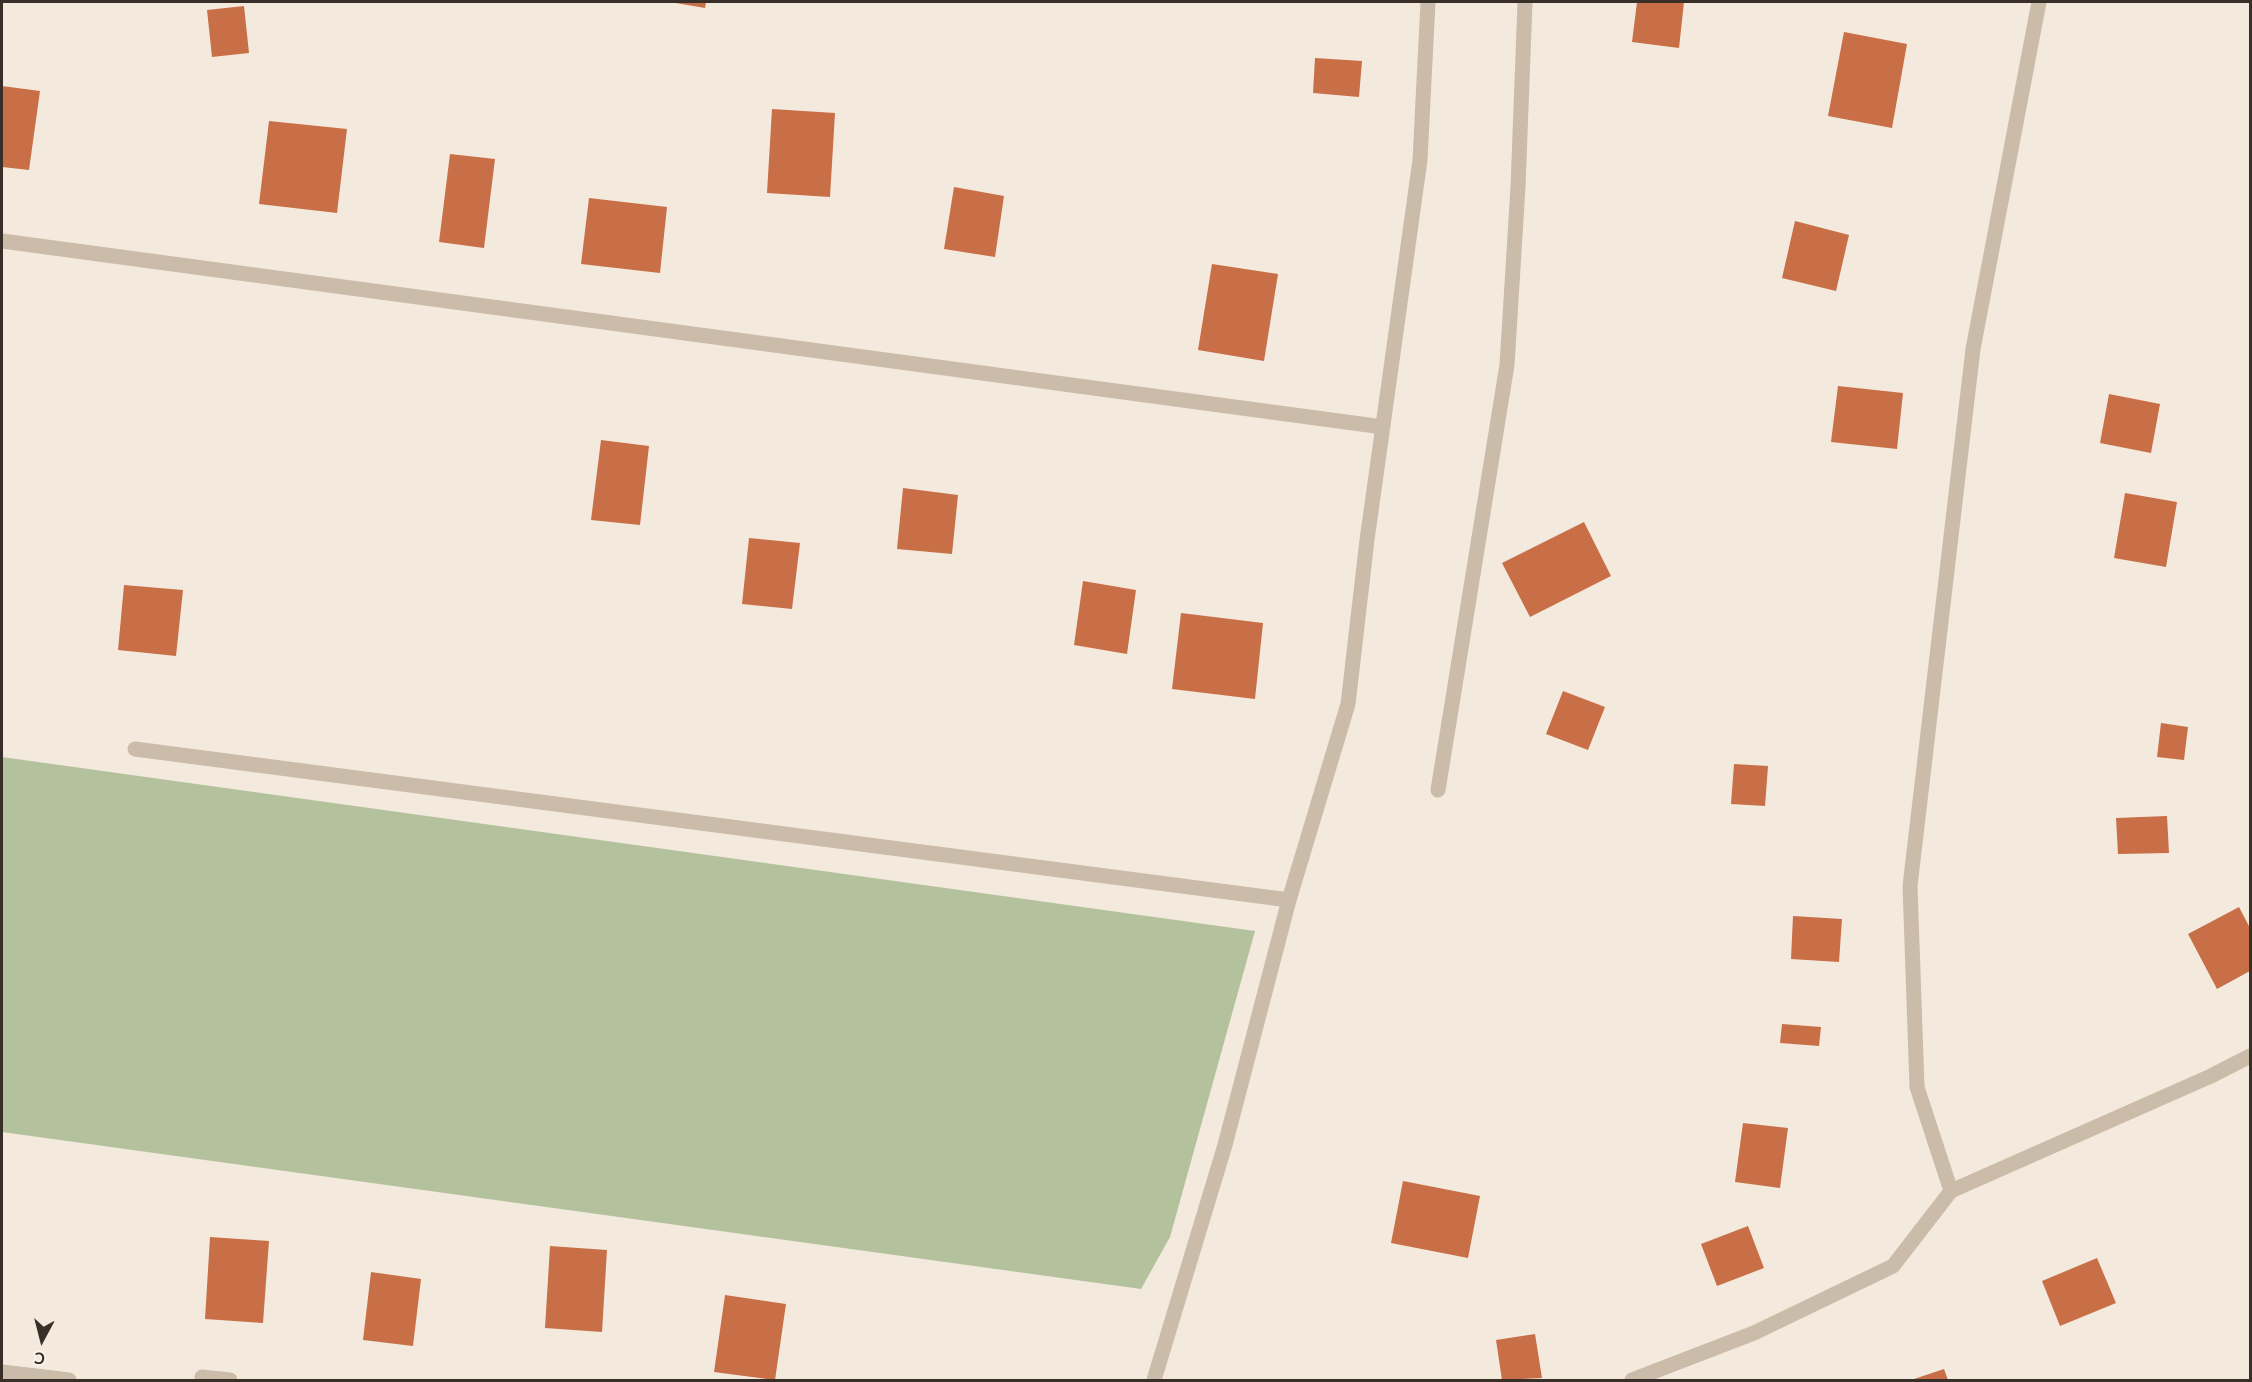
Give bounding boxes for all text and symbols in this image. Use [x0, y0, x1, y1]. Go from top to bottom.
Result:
north arrow [12, 1310, 72, 1370]
text: С [33, 1346, 47, 1369]

